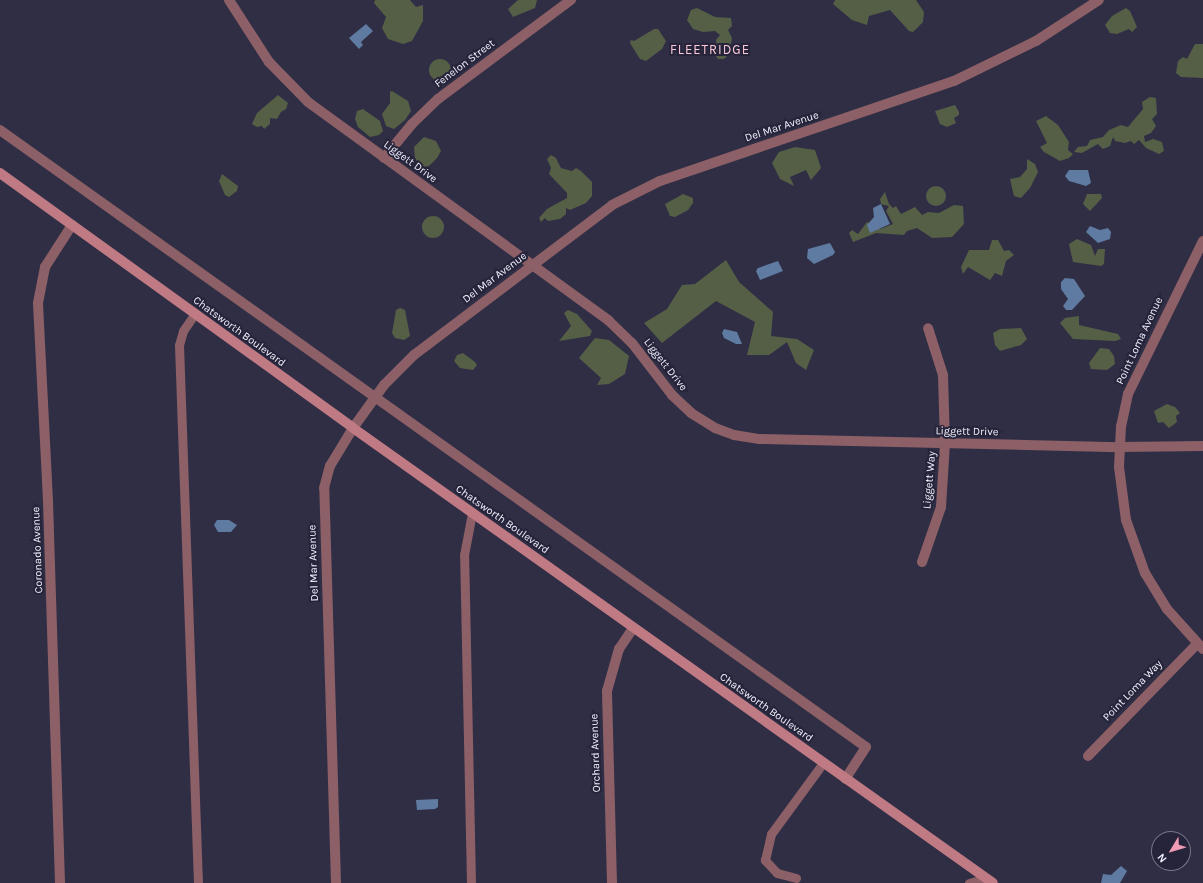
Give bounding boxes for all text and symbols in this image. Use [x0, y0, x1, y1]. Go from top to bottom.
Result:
street label: Fenelon Street [432, 37, 498, 91]
district label: FLEETRIDGE [670, 42, 750, 58]
street label: Del Mar Avenue [743, 109, 821, 145]
street label: Liggett Drive [381, 138, 439, 186]
street label: Del Mar Avenue [460, 250, 530, 306]
street label: Chatsworth Boulevard [190, 294, 288, 370]
street label: Point Loma Avenue [1114, 295, 1166, 387]
street label: Liggett Drive [640, 336, 690, 394]
street label: Liggett Drive [935, 425, 999, 439]
street label: Liggett Way [921, 451, 939, 509]
street label: Chatsworth Boulevard [453, 483, 551, 557]
street label: Coronado Avenue [30, 506, 46, 594]
street label: Del Mar Avenue [306, 524, 322, 602]
street label: Point Loma Way [1101, 658, 1165, 724]
street label: Chatsworth Boulevard [717, 671, 815, 745]
street label: Orchard Avenue [588, 713, 604, 793]
north arrow [1151, 831, 1191, 871]
text: N [1154, 851, 1169, 865]

